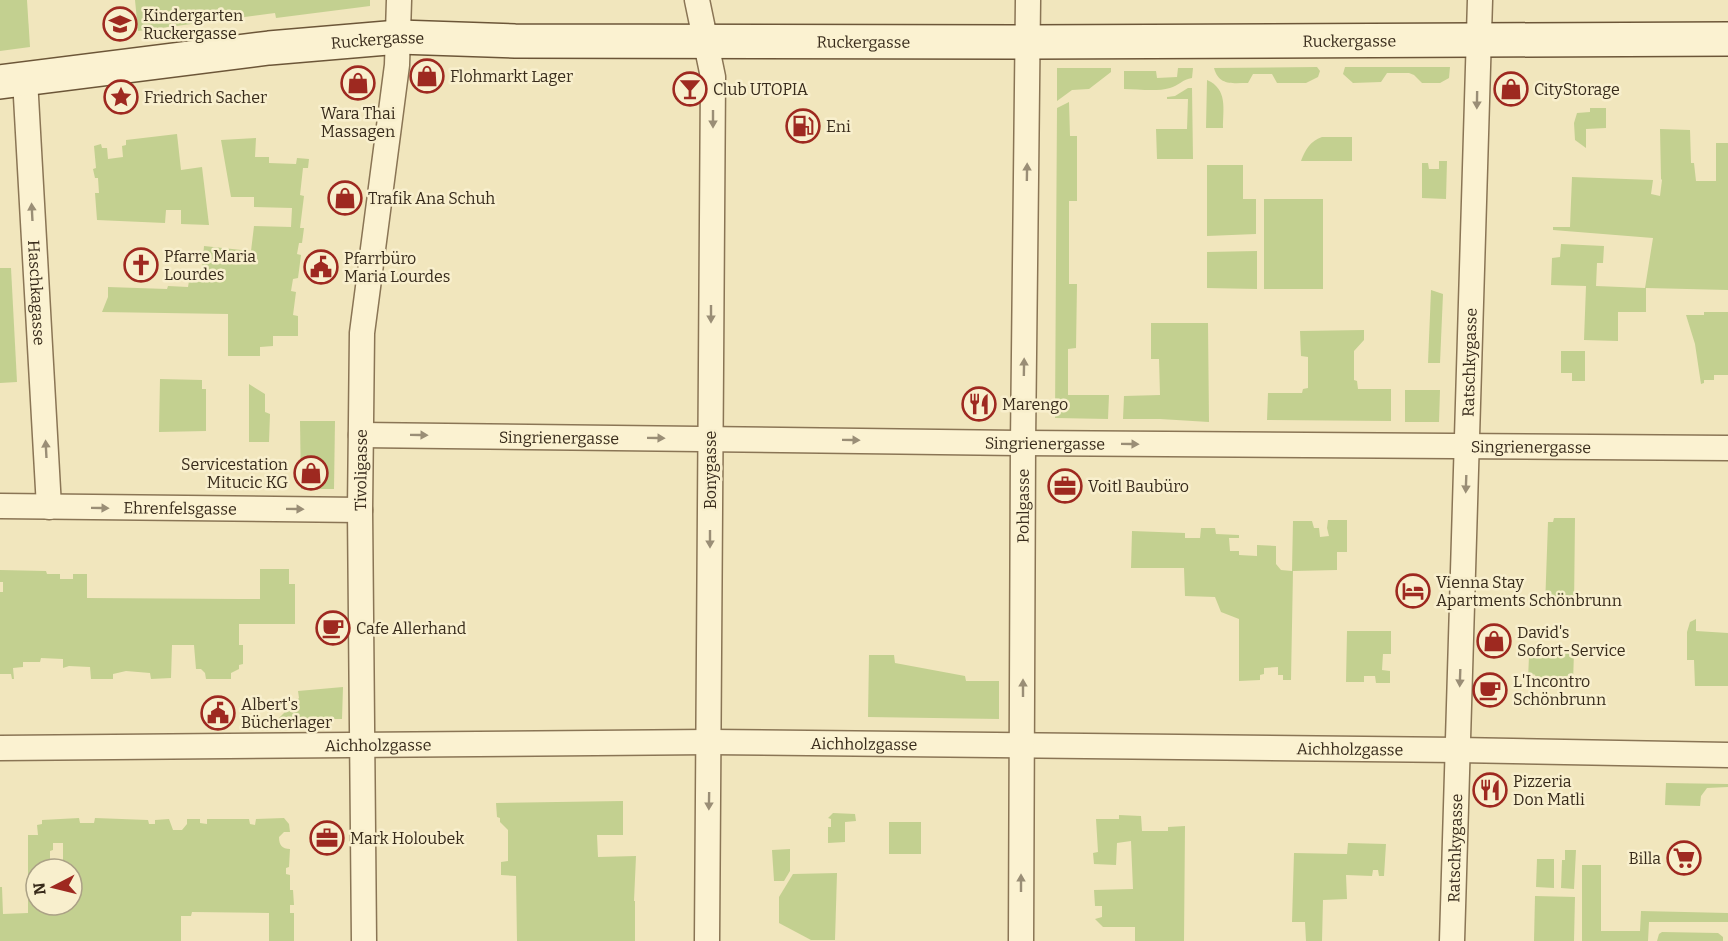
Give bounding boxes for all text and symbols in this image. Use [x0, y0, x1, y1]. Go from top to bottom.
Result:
school or university icon: Kindergarten Ruckergasse [102, 6, 138, 42]
place label: Kindergarten Ruckergasse [143, 6, 243, 43]
street label: Ruckergasse [330, 28, 425, 53]
street label: Ruckergasse [1302, 31, 1396, 51]
street label: Ruckergasse [816, 33, 910, 52]
shop icon: Flohmarkt Lager [409, 58, 445, 94]
shop icon: Wara Thai Massagen [340, 65, 376, 101]
place label: Flohmarkt Lager [450, 67, 573, 86]
bar icon: Club UTOPIA [672, 71, 708, 107]
shop icon: CityStorage [1493, 71, 1529, 107]
place icon: Friedrich Sacher [103, 79, 139, 115]
place label: Club UTOPIA [713, 80, 809, 99]
place label: CityStorage [1534, 80, 1620, 99]
place label: Friedrich Sacher [144, 88, 267, 107]
one-way arrow [1472, 90, 1481, 109]
place label: Wara Thai Massagen [321, 104, 396, 141]
fuel station icon: Eni [785, 108, 821, 144]
one-way arrow [708, 110, 718, 129]
place label: Eni [826, 117, 851, 136]
one-way arrow [1022, 163, 1031, 182]
shop icon: Trafik Ana Schuh [327, 180, 363, 216]
place label: Trafik Ana Schuh [368, 189, 495, 208]
one-way arrow [28, 202, 37, 221]
street label: Haschkagasse [24, 239, 49, 346]
church icon: Pfarre Maria Lourdes [123, 247, 159, 283]
place label: Pfarre Maria Lourdes [164, 247, 256, 284]
public building icon: Pfarrbüro Maria Lourdes [303, 249, 339, 285]
place label: Pfarrbüro Maria Lourdes [344, 249, 450, 286]
one-way arrow [706, 305, 716, 324]
street label: Ratschkygasse [1459, 308, 1481, 417]
one-way arrow [1019, 358, 1029, 377]
restaurant icon: Marengo [961, 386, 997, 422]
place label: Marengo [1002, 395, 1068, 414]
street label: Singrienergasse [499, 428, 619, 448]
street label: Tivoligasse [351, 429, 371, 511]
one-way arrow [410, 430, 429, 440]
street label: Bonygasse [701, 431, 720, 509]
one-way arrow [647, 433, 666, 443]
street label: Singrienergasse [985, 434, 1105, 454]
one-way arrow [842, 436, 861, 445]
street label: Singrienergasse [1471, 437, 1591, 457]
one-way arrow [41, 439, 50, 458]
one-way arrow [1121, 439, 1140, 449]
place label: Servicestation Mitucic KG [181, 455, 288, 492]
shop icon: Servicestation Mitucic KG [293, 455, 329, 491]
office icon: Voitl Baubüro [1047, 468, 1083, 504]
street label: Pohlgasse [1014, 469, 1033, 543]
one-way arrow [1461, 474, 1470, 493]
place label: Voitl Baubüro [1088, 477, 1189, 496]
street label: Ehrenfelsgasse [123, 498, 237, 519]
one-way arrow [91, 503, 110, 512]
one-way arrow [286, 504, 305, 514]
one-way arrow [705, 529, 715, 548]
hotel icon: Vienna Stay Apartments Schönbrunn [1395, 573, 1431, 609]
place label: Vienna Stay Apartments Schönbrunn [1436, 573, 1622, 610]
cafe icon: Cafe Allerhand [315, 610, 351, 646]
place label: Cafe Allerhand [356, 619, 467, 638]
shop icon: David's Sofort-Service [1476, 623, 1512, 659]
place label: David's Sofort-Service [1517, 623, 1625, 660]
one-way arrow [1455, 669, 1465, 688]
cafe icon: L'Incontro Schönbrunn [1472, 672, 1508, 708]
place label: L'Incontro Schönbrunn [1513, 672, 1606, 709]
one-way arrow [1018, 679, 1028, 698]
public building icon: Albert's Bücherlager [200, 695, 236, 731]
place label: Albert's Bücherlager [241, 695, 332, 732]
street label: Aichholzgasse [810, 734, 917, 754]
street label: Aichholzgasse [325, 735, 431, 755]
street label: Aichholzgasse [1296, 739, 1403, 759]
restaurant icon: Pizzeria Don Matli [1472, 772, 1508, 808]
place label: Pizzeria Don Matli [1513, 772, 1585, 809]
one-way arrow [704, 791, 714, 810]
street label: Ratschkygasse [1444, 793, 1466, 903]
office icon: Mark Holoubek [309, 820, 345, 856]
place label: Mark Holoubek [350, 829, 464, 848]
supermarket icon: Billa [1666, 840, 1702, 876]
place label: Billa [1628, 849, 1661, 868]
north arrow [24, 857, 84, 917]
one-way arrow [1017, 873, 1026, 892]
text: N [29, 881, 50, 896]

